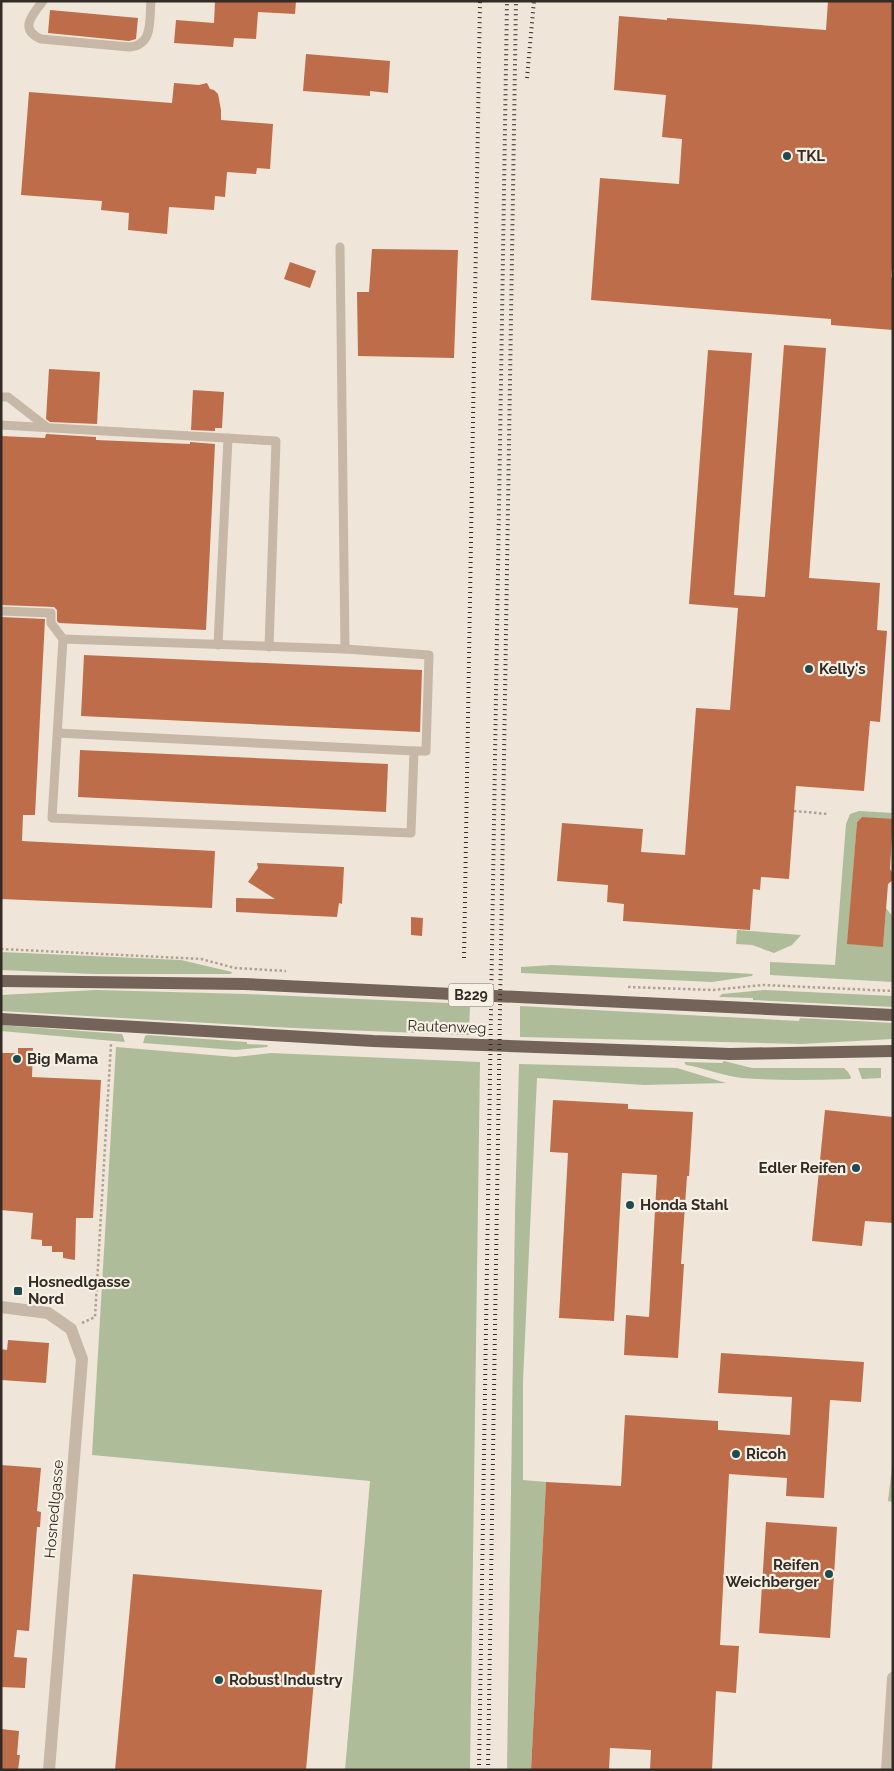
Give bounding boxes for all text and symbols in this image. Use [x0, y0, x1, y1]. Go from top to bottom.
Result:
place label: TKL [797, 147, 825, 165]
marker: TKL [781, 150, 793, 162]
place label: Kelly's [819, 660, 866, 678]
marker: Kelly's [803, 663, 815, 675]
road number: B229 [448, 984, 494, 1006]
street label: Rautenweg [407, 1017, 487, 1037]
place label: Big Mama [27, 1050, 99, 1068]
marker: Big Mama [11, 1053, 23, 1065]
place label: Edler Reifen [759, 1159, 846, 1177]
marker: Edler Reifen [850, 1162, 862, 1174]
place label: Honda Stahl [640, 1196, 729, 1214]
marker: Honda Stahl [624, 1199, 636, 1211]
place label: Hosnedlgasse Nord [28, 1273, 130, 1308]
marker: Hosnedlgasse Nord [12, 1285, 24, 1297]
place label: Ricoh [746, 1445, 786, 1463]
marker: Ricoh [730, 1448, 742, 1460]
street label: Hosnedlgasse [41, 1459, 67, 1559]
place label: Reifen Weichberger [725, 1556, 819, 1591]
marker: Reifen Weichberger [823, 1568, 835, 1580]
place label: Robust Industry [229, 1671, 344, 1689]
marker: Robust Industry [213, 1674, 225, 1686]

